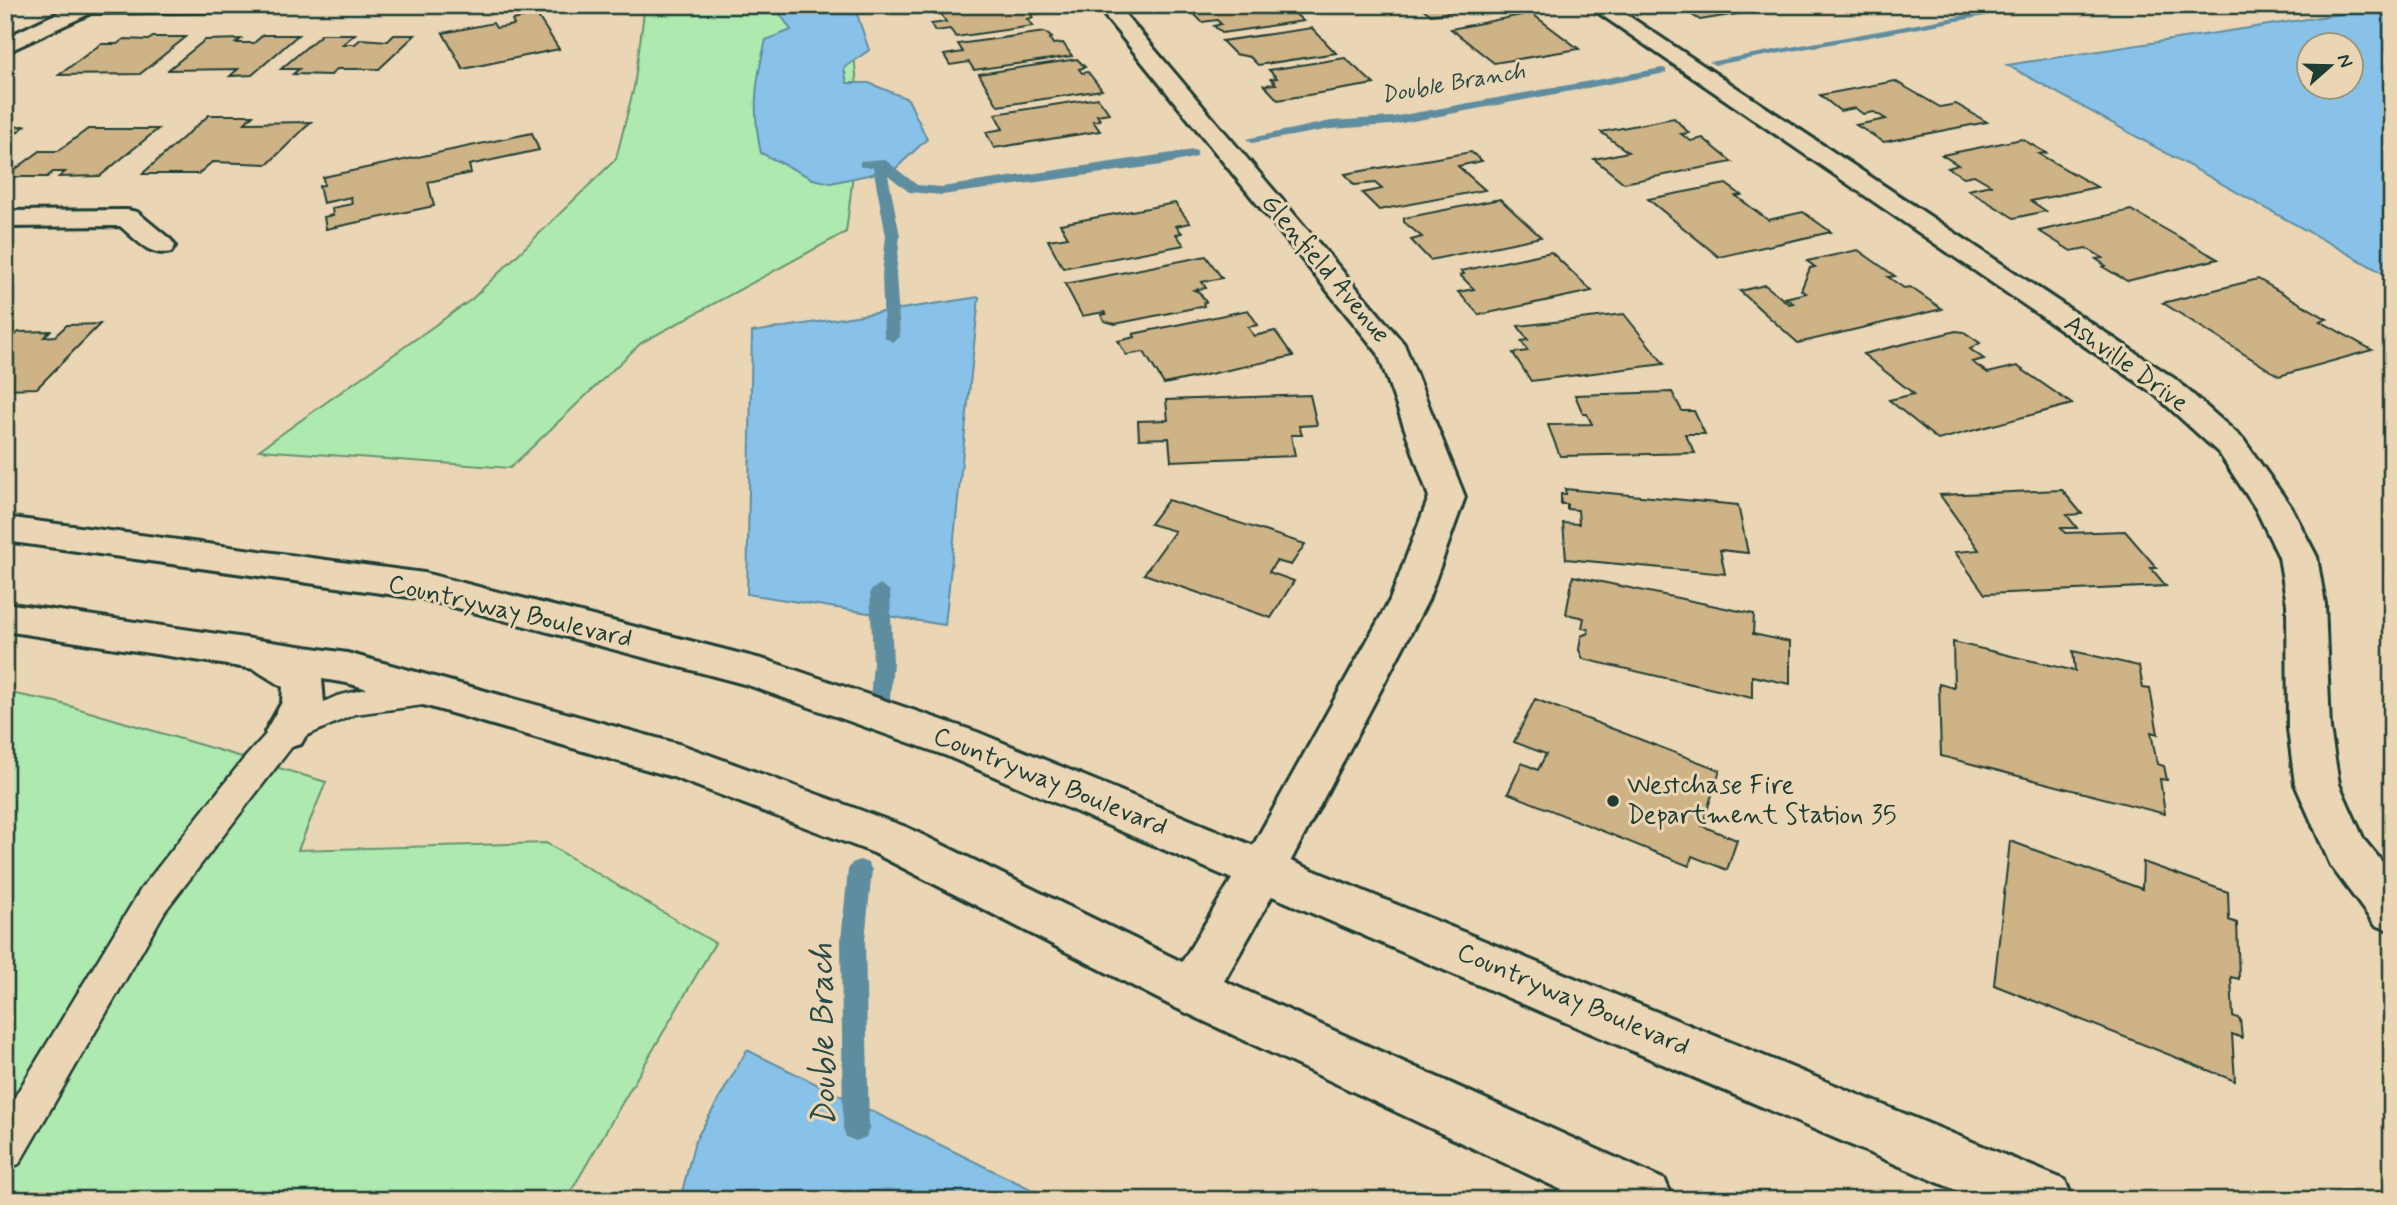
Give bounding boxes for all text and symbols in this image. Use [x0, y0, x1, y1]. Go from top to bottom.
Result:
north arrow [2296, 32, 2366, 102]
text: N [2331, 50, 2358, 71]
water label: Double Branch [1379, 57, 1527, 111]
street label: Glenfield Avenue [1253, 187, 1397, 351]
street label: Ashville Drive [2057, 307, 2195, 421]
street label: Countryway Boulevard [385, 567, 635, 657]
street label: Countryway Boulevard [928, 720, 1172, 844]
place label: Westchase Fire Department Station 35 [1627, 769, 1897, 833]
marker: Westchase Fire Department Station 35 [1605, 793, 1621, 809]
street label: Countryway Boulevard [1452, 936, 1694, 1064]
water label: Double Brach [800, 943, 848, 1127]

